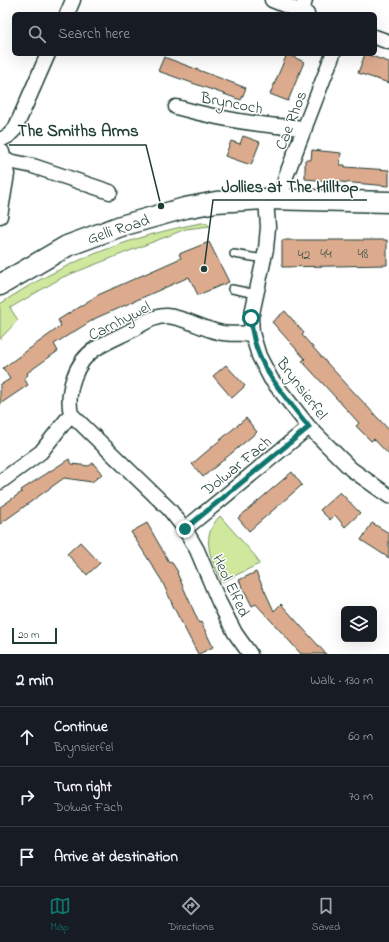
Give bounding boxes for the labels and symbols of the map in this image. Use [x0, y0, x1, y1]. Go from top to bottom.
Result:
street label: Bryncoch [198, 86, 265, 122]
street label: Cae Rhos [270, 88, 314, 154]
callout: The Smiths Arms [9, 116, 146, 145]
text: The Smiths Arms [17, 119, 139, 144]
callout: Jollies at The Hilltop [213, 171, 367, 200]
text: Jollies at The Hilltop [221, 175, 359, 200]
street label: Gelli Road [84, 209, 153, 251]
house number: 44 [320, 244, 332, 265]
house number: 48 [357, 244, 369, 265]
house number: 42 [298, 245, 310, 266]
street label: Carnhywel [85, 296, 156, 348]
route start [242, 309, 260, 327]
street label: Brynsierfel [269, 352, 333, 426]
street label: Dolwar Fach [196, 431, 277, 503]
route end [176, 520, 194, 538]
street label: Heol Elfed [205, 550, 255, 621]
scale bar [12, 626, 57, 645]

